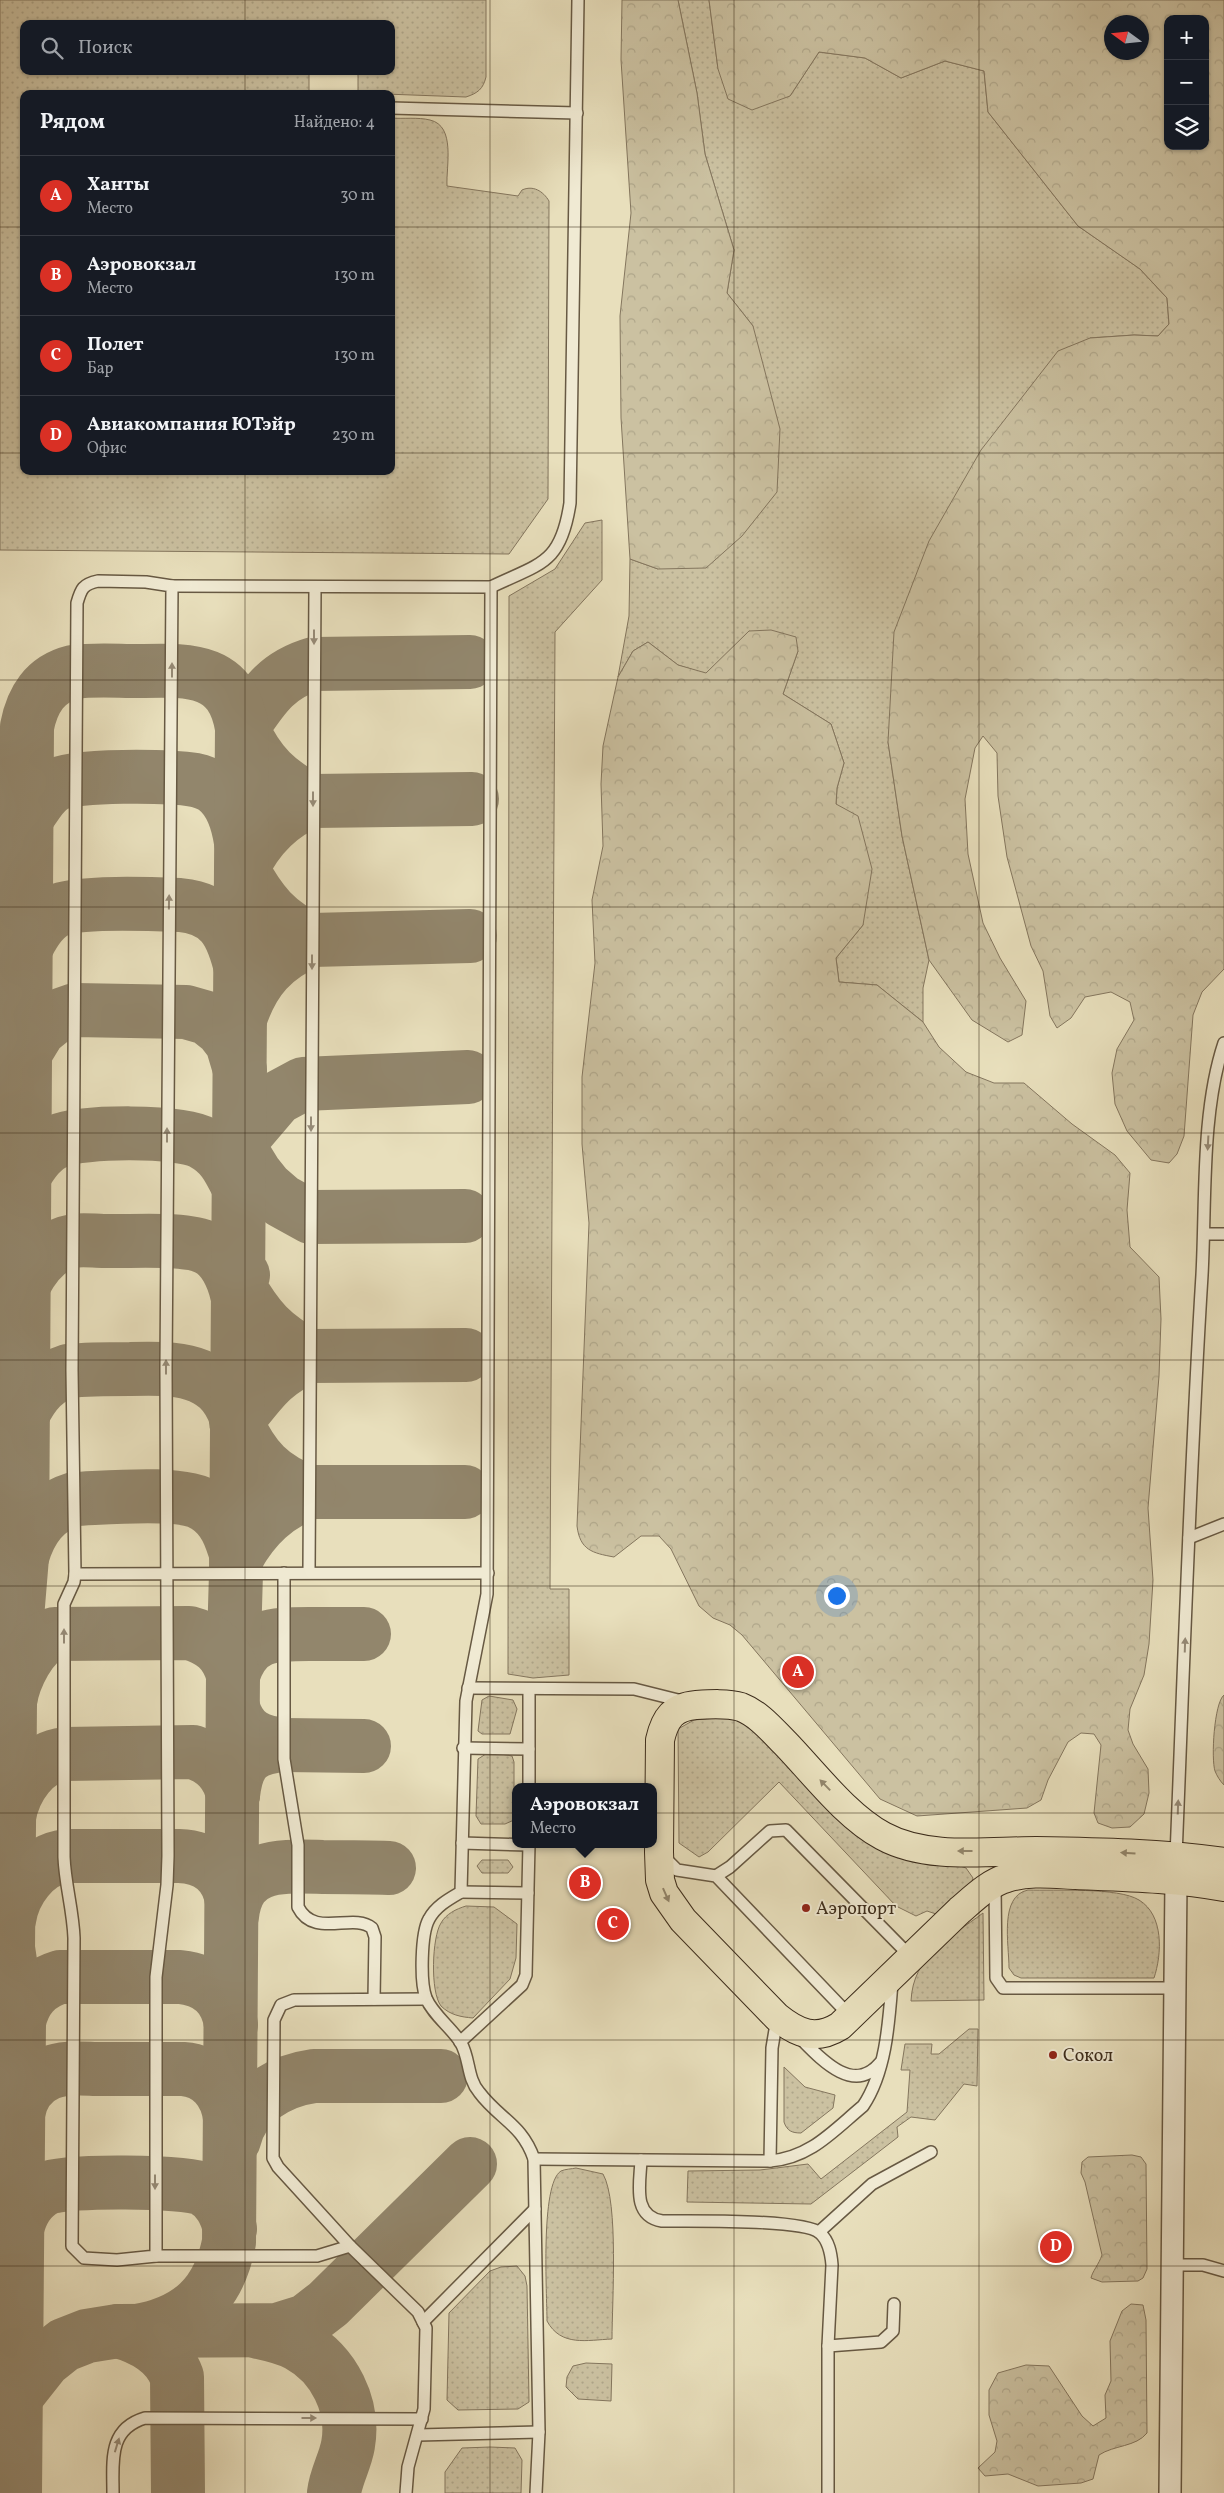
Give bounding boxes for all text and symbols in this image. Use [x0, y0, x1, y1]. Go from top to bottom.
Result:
north arrow [1104, 15, 1149, 60]
map controls [1164, 15, 1209, 150]
button: + [1164, 15, 1209, 60]
search box [20, 20, 395, 75]
icon: search [38, 34, 66, 62]
text: Поиск [78, 35, 132, 61]
button: − [1164, 60, 1209, 105]
button: layers [1164, 105, 1209, 150]
text: Рядом [40, 108, 105, 137]
text: Найдено: 4 [294, 112, 375, 134]
text: Ханты [87, 172, 149, 198]
text: A [50, 185, 62, 207]
text: 30 m [340, 185, 375, 207]
text: Место [87, 198, 133, 220]
text: Аэровокзал [87, 252, 196, 278]
text: B [51, 265, 61, 287]
text: 130 m [334, 265, 375, 287]
text: Место [87, 278, 133, 300]
text: Полет [87, 332, 144, 358]
text: C [51, 345, 61, 367]
text: 130 m [334, 345, 375, 367]
text: Бар [87, 358, 114, 380]
text: Авиакомпания ЮТэйр [87, 412, 296, 438]
text: D [50, 425, 62, 447]
text: 230 m [332, 425, 375, 447]
text: Офис [87, 438, 127, 460]
one-way arrow [310, 629, 318, 645]
one-way arrow [168, 662, 176, 678]
one-way arrow [309, 792, 317, 808]
one-way arrow [165, 894, 173, 910]
one-way arrow [308, 954, 316, 970]
one-way arrow [307, 1117, 315, 1133]
one-way arrow [163, 1127, 171, 1143]
one-way arrow [1204, 1135, 1212, 1151]
one-way arrow [162, 1359, 170, 1375]
your location [824, 1583, 850, 1609]
one-way arrow [60, 1627, 68, 1643]
one-way arrow [1181, 1637, 1189, 1653]
pin: A [782, 1653, 814, 1691]
one-way arrow [819, 1779, 831, 1791]
popup [512, 1783, 657, 1848]
text: Аэровокзал [530, 1792, 639, 1818]
one-way arrow [1175, 1799, 1183, 1815]
text: Место [530, 1818, 576, 1840]
one-way arrow [957, 1847, 973, 1855]
one-way arrow [1120, 1849, 1136, 1857]
pin: B [569, 1864, 601, 1902]
one-way arrow [662, 1888, 670, 1902]
place label: Аэропорт [816, 1897, 896, 1922]
marker: Аэропорт [800, 1902, 812, 1914]
pin: C [597, 1905, 629, 1943]
place label: Сокол [1063, 2044, 1113, 2069]
marker: Сокол [1047, 2049, 1059, 2061]
one-way arrow [151, 2174, 159, 2190]
pin: D [1040, 2228, 1072, 2266]
one-way arrow [302, 2414, 318, 2422]
one-way arrow [113, 2437, 121, 2452]

